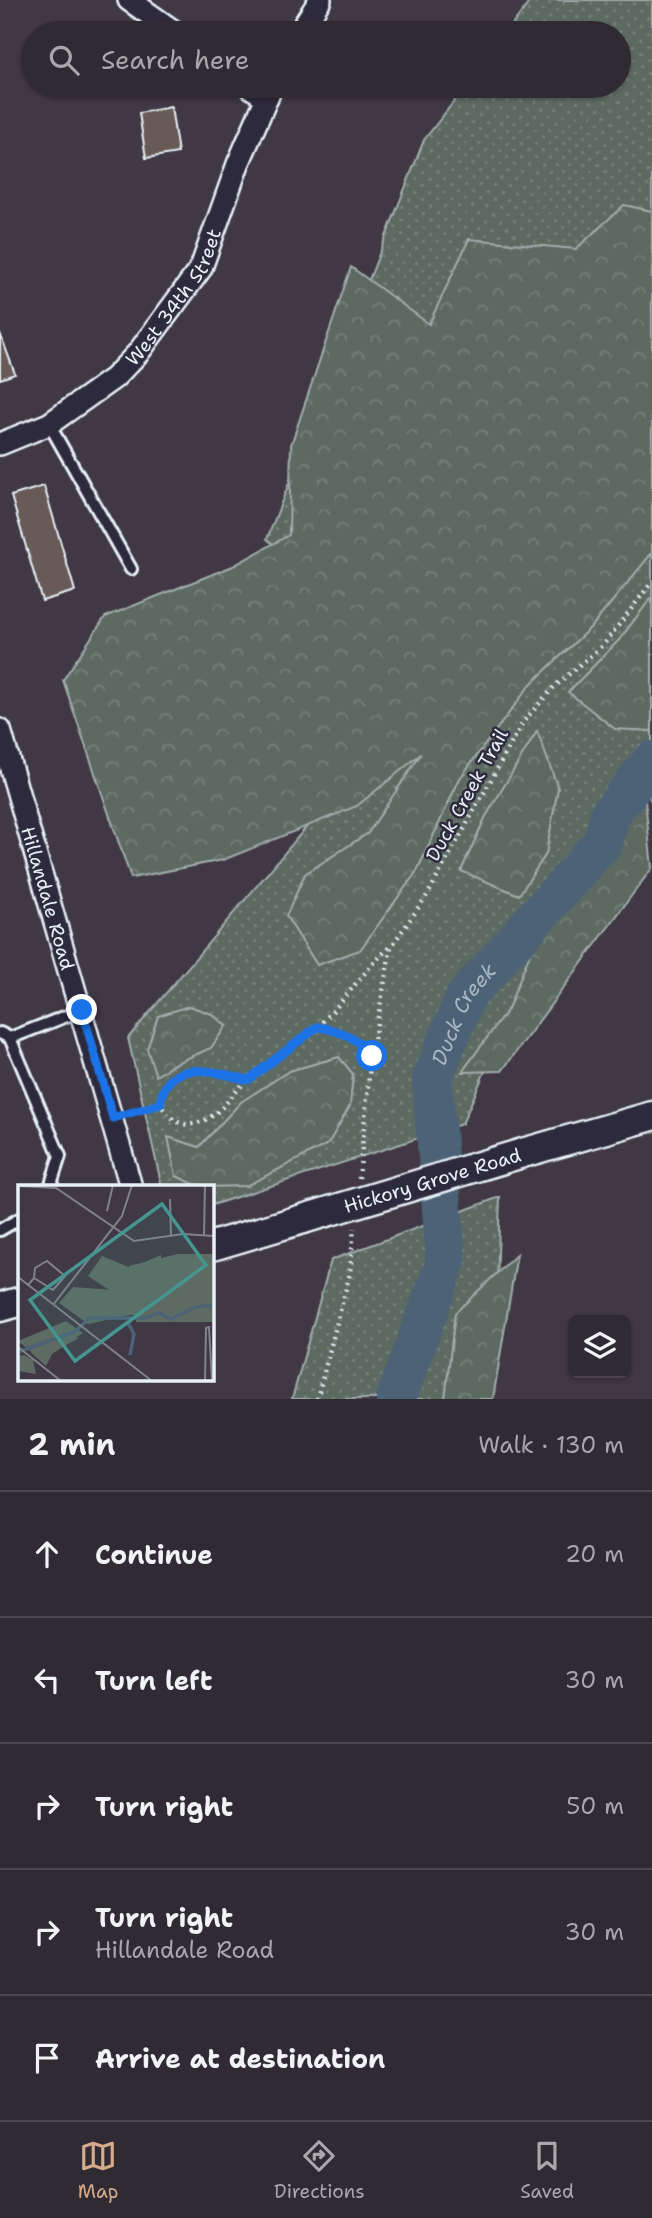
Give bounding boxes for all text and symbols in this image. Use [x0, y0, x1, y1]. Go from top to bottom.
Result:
search box [21, 21, 631, 98]
icon: search [45, 41, 83, 79]
text: Search here [101, 42, 250, 77]
street label: West 34th Street [120, 225, 227, 371]
street label: Duck Creek Trail [420, 724, 514, 866]
street label: Hillandale Road [16, 824, 81, 973]
water label: Duck Creek [425, 957, 503, 1069]
route end [66, 994, 97, 1025]
route start [356, 1040, 387, 1071]
street label: Hickory Grove Road [341, 1142, 524, 1219]
inset map [18, 1185, 214, 1381]
map controls [568, 1315, 631, 1378]
button: layers [568, 1315, 631, 1378]
text: 2 min [28, 1424, 115, 1465]
text: Walk · 130 m [478, 1430, 624, 1460]
icon: ahead [28, 1535, 66, 1573]
text: Continue [95, 1537, 213, 1572]
text: 20 m [565, 1539, 624, 1569]
icon: left [28, 1661, 66, 1699]
text: Turn left [95, 1663, 212, 1698]
text: 30 m [565, 1665, 624, 1695]
icon: right [28, 1787, 66, 1825]
text: Turn right [95, 1789, 233, 1824]
text: 50 m [566, 1791, 624, 1821]
text: Turn right [95, 1900, 233, 1935]
icon: right [28, 1913, 66, 1951]
text: 30 m [565, 1917, 624, 1947]
text: Hillandale Road [95, 1935, 274, 1965]
icon: arrive [28, 2039, 66, 2077]
text: Arrive at destination [95, 2041, 385, 2076]
tab: Map [78, 2137, 118, 2204]
tab: Directions [274, 2137, 365, 2204]
tab: Saved [520, 2137, 574, 2204]

